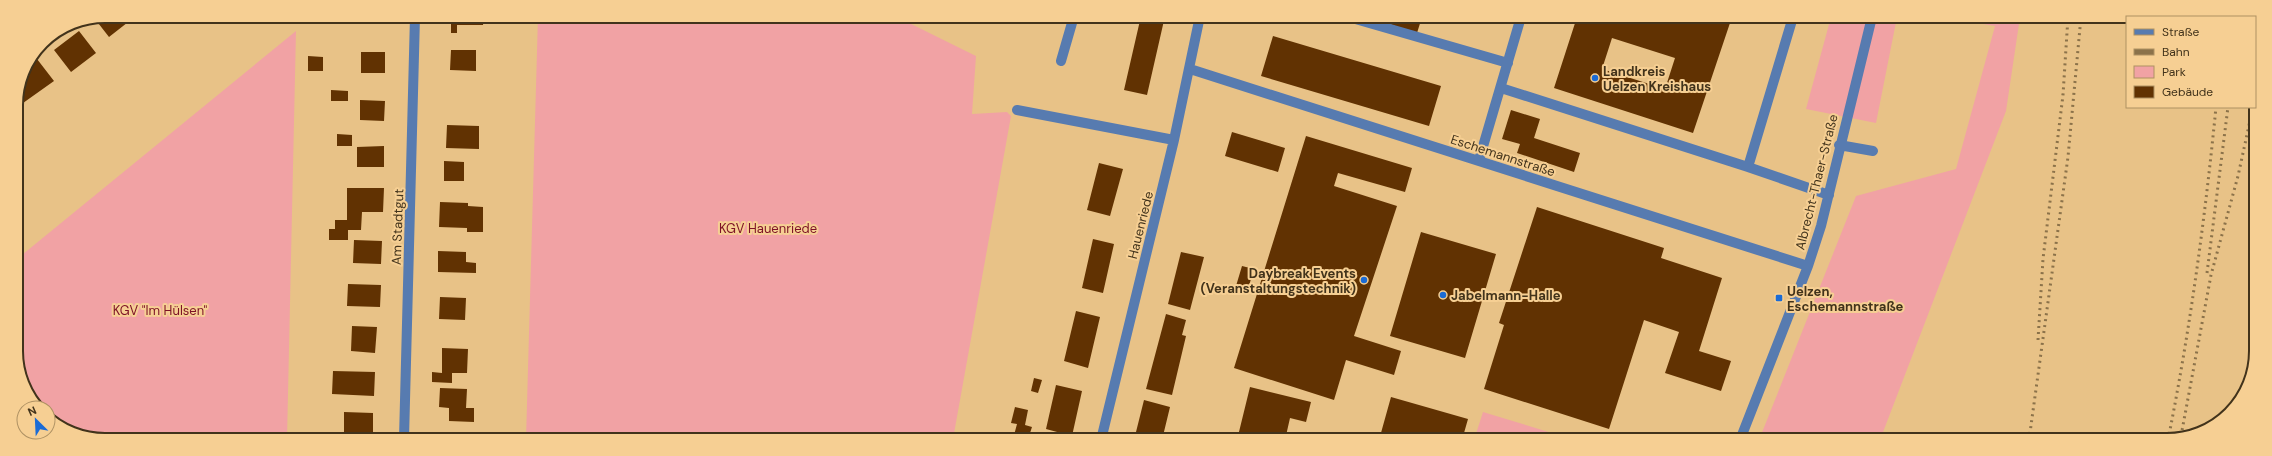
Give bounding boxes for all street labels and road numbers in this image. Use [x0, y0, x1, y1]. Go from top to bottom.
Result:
street label: Albrecht-Thaer-Straße [1791, 112, 1842, 252]
street label: Eschemannstraße [1448, 131, 1557, 180]
street label: Am Stadtgut [388, 189, 407, 266]
street label: Hauenriede [1124, 190, 1157, 261]

